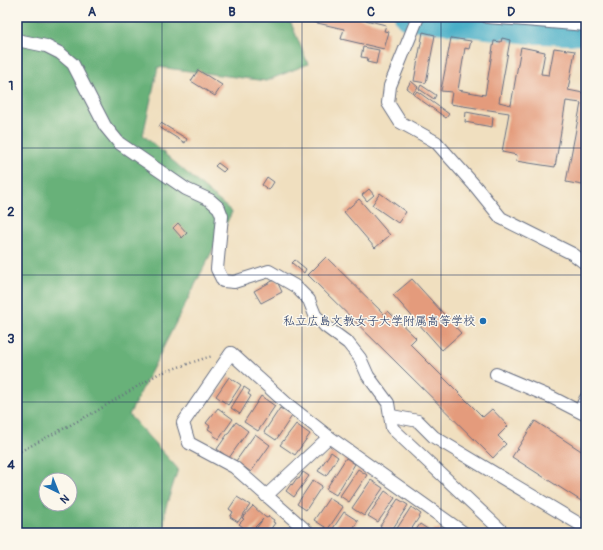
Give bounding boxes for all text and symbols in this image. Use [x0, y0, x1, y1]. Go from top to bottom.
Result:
text: A [88, 4, 97, 20]
text: B [228, 4, 236, 20]
text: C [367, 4, 375, 20]
text: D [507, 4, 515, 20]
text: 1 [8, 78, 14, 94]
text: 2 [7, 204, 15, 220]
place label: 私立広島文教女子大学附属高等学校 [283, 314, 475, 329]
marker: 私立広島文教女子大学附属高等学校 [478, 316, 488, 326]
text: 3 [7, 331, 15, 347]
text: 4 [7, 457, 15, 473]
north arrow [38, 472, 78, 512]
text: N [57, 492, 72, 507]

